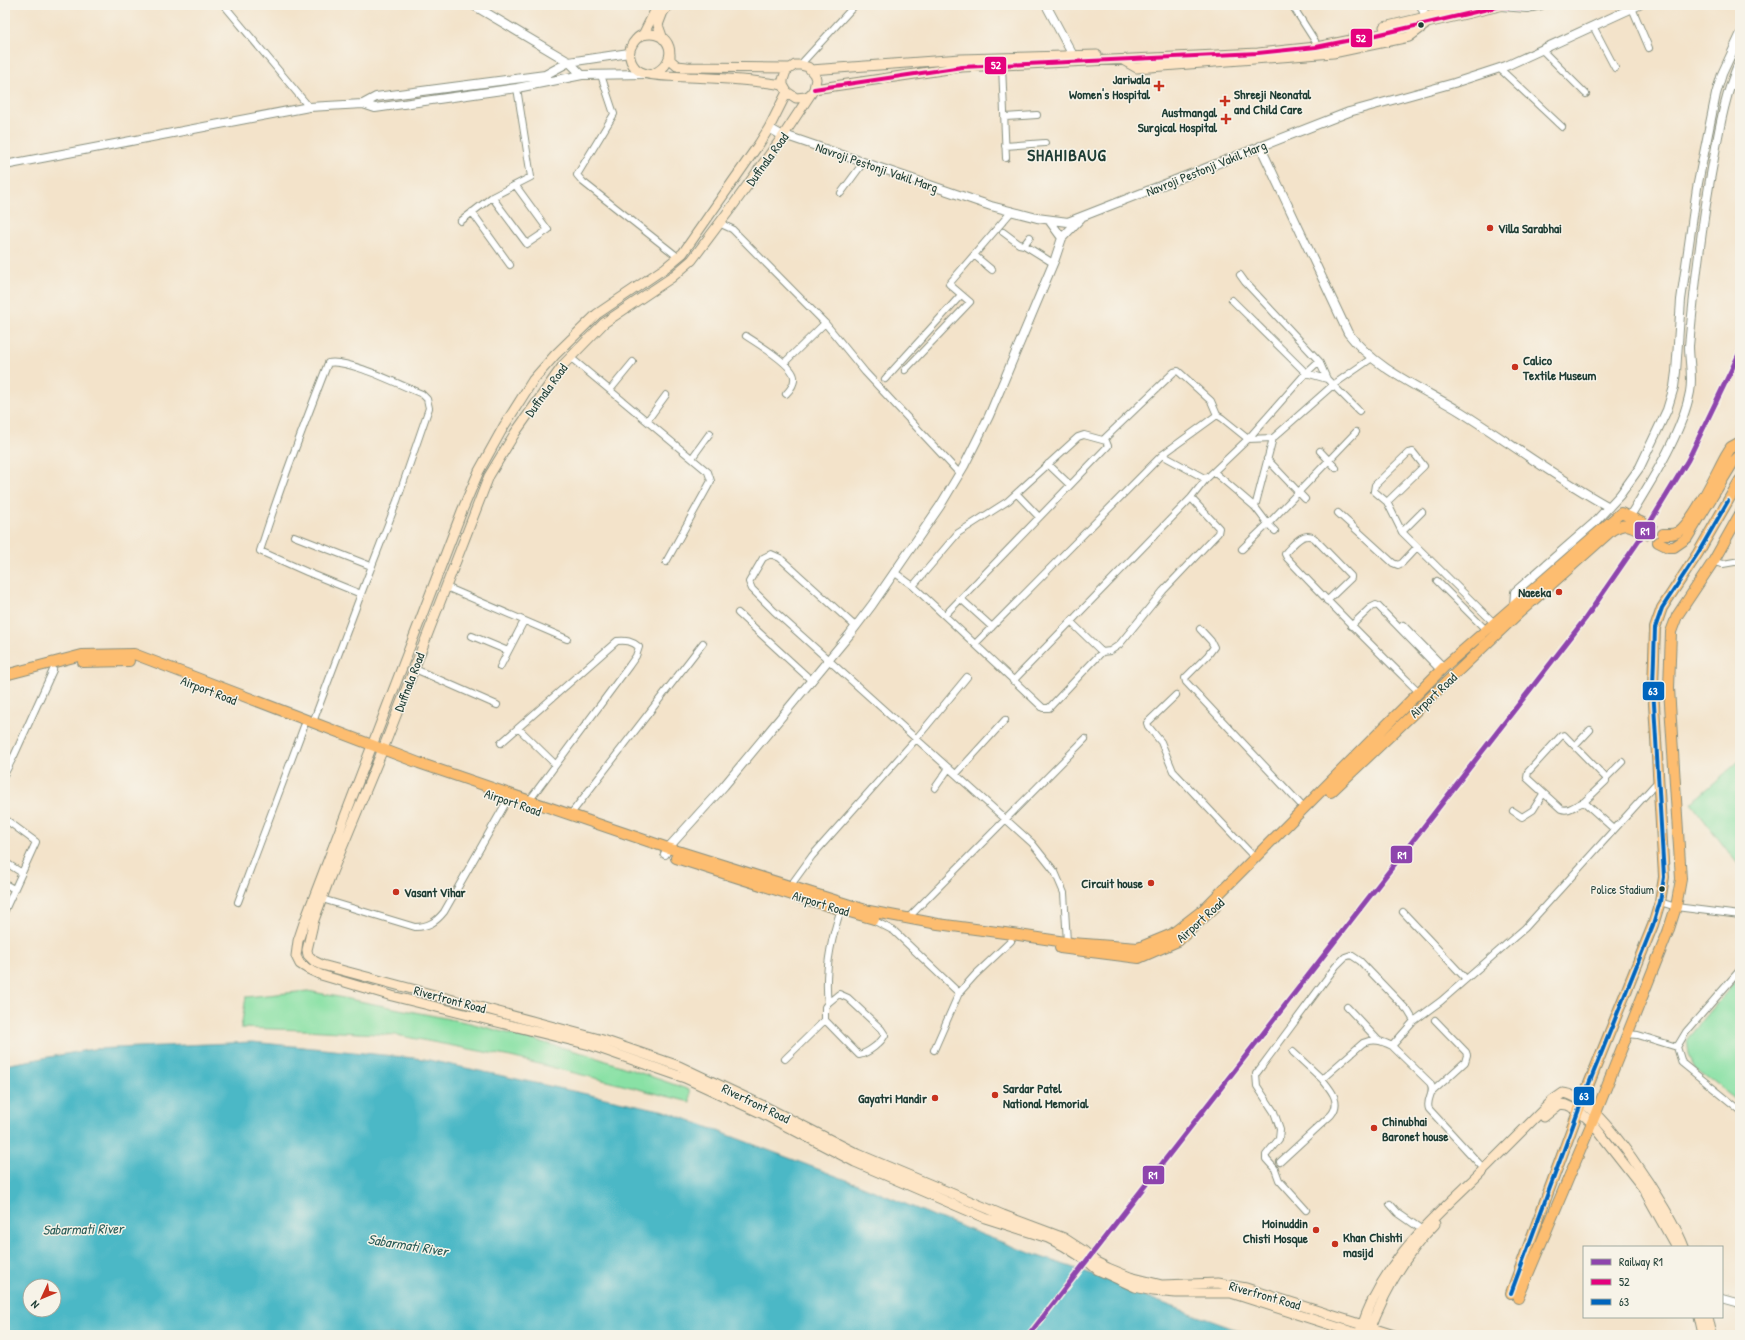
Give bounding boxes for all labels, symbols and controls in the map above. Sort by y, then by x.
unlabelled marker [1416,20,1426,30]
line badge: 52 [1350,28,1373,48]
text: 52 [1356,31,1367,45]
line badge: 52 [984,56,1007,75]
text: 52 [991,58,1002,72]
place label: Jariwala Women's Hospital [1069,70,1151,104]
marker: Jariwala Women's Hospital [1153,80,1165,92]
place label: Shreeji Neonatal and Child Care [1234,85,1312,118]
marker: Shreeji Neonatal and Child Care [1219,95,1231,107]
place label: Austmangal Surgical Hospital [1138,103,1218,137]
marker: Austmangal Surgical Hospital [1220,113,1232,125]
street label: Duffnala Road [741,129,793,189]
street label: Navroji Pestonji Vakil Marg [1143,136,1269,200]
street label: Navroji Pestonji Vakil Marg [813,138,941,196]
district label: SHAHIBAUG [1027,143,1107,166]
place label: Villa Sarabhai [1498,219,1562,237]
marker: Villa Sarabhai [1485,223,1495,233]
place label: Calico Textile Museum [1522,351,1596,384]
street label: Duffnala Road [520,360,572,420]
marker: Calico Textile Museum [1510,362,1520,372]
line badge: R1 [1634,521,1656,540]
text: R1 [1641,524,1650,538]
place label: Naeeka [1518,583,1552,601]
marker: Naeeka [1554,587,1564,597]
street label: Duffnala Road [389,650,429,714]
street label: Airport Road [1405,668,1461,722]
street label: Airport Road [178,671,240,709]
line badge: 63 [1642,681,1665,701]
text: 63 [1648,684,1658,698]
street label: Airport Road [482,784,544,820]
line badge: R1 [1390,845,1413,864]
text: R1 [1398,848,1407,862]
place label: Circuit house [1081,874,1144,892]
marker: Circuit house [1146,878,1156,888]
place label: Police Stadium [1591,881,1654,898]
place label: Vasant Vihar [404,883,467,901]
marker: Police Stadium [1657,884,1667,894]
street label: Airport Road [790,886,852,920]
marker: Vasant Vihar [391,887,401,897]
street label: Airport Road [1172,894,1228,946]
street label: Riverfront Road [412,981,488,1017]
street label: Riverfront Road [719,1079,793,1127]
place label: Sardar Patel National Memorial [1003,1079,1089,1112]
line badge: 63 [1573,1086,1595,1106]
place label: Gayatri Mandir [858,1089,928,1108]
text: 63 [1579,1089,1589,1103]
marker: Sardar Patel National Memorial [990,1090,1000,1100]
marker: Gayatri Mandir [930,1093,940,1103]
place label: Chinubhai Baronet house [1382,1112,1449,1145]
marker: Chinubhai Baronet house [1369,1123,1379,1133]
line badge: R1 [1142,1165,1165,1185]
text: R1 [1149,1168,1158,1182]
place label: Moinuddin Chisti Mosque [1243,1214,1309,1248]
water label: Sabarmati River [42,1218,125,1239]
marker: Moinuddin Chisti Mosque [1311,1225,1321,1235]
place label: Khan Chishti masijd [1343,1228,1403,1261]
water label: Sabarmati River [367,1229,451,1260]
marker: Khan Chishti masijd [1330,1239,1340,1249]
legend [1583,1246,1723,1318]
text: Railway R1 [1619,1253,1663,1270]
text: 52 [1619,1273,1630,1290]
street label: Riverfront Road [1227,1276,1303,1314]
north arrow [22,1278,62,1318]
text: 63 [1619,1293,1629,1310]
text: N [28,1298,42,1312]

